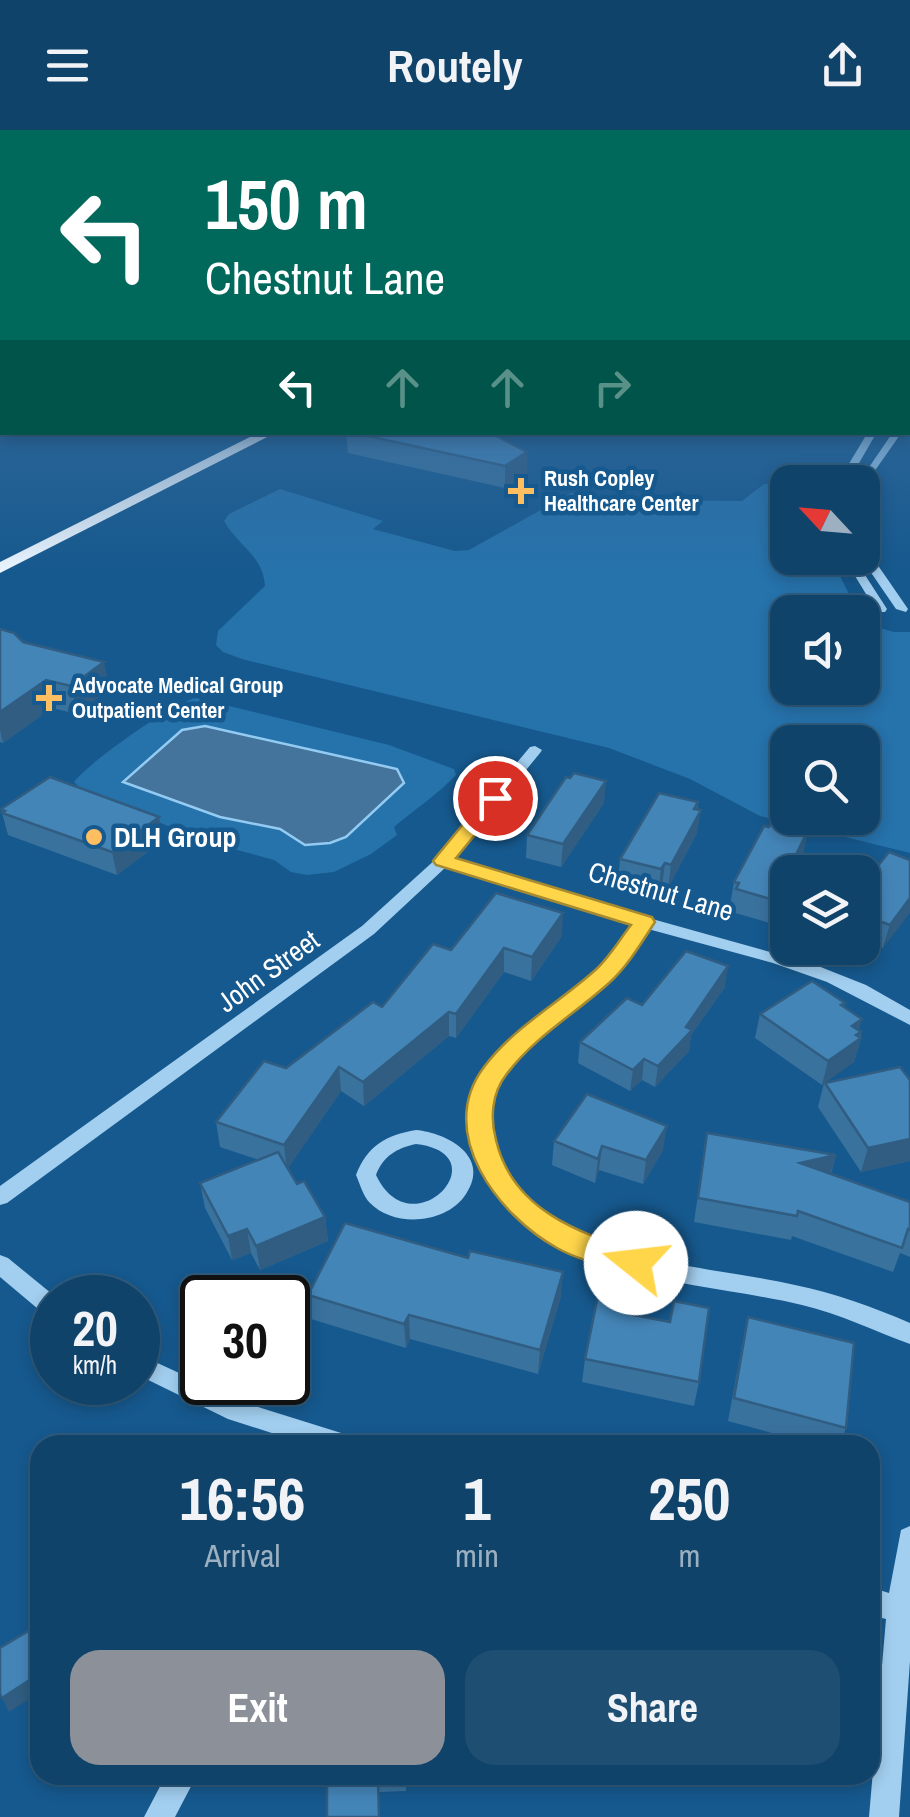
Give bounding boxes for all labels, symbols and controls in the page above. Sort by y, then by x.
text: Routely [387,35,523,96]
icon: menu [40,38,95,93]
icon: share [815,38,870,93]
text: 150 m [205,157,368,251]
icon: left [40,170,170,300]
text: Chestnut Lane [205,247,445,308]
icon: left [270,360,325,415]
icon: ahead [375,360,430,415]
icon: ahead [480,360,535,415]
icon: right [585,360,640,415]
place label: Rush Copley Healthcare Center [544,463,698,518]
north arrow [770,465,880,575]
map controls [770,465,880,965]
marker: Rush Copley Healthcare Center [508,478,534,504]
button: sound [770,595,880,705]
place label: Advocate Medical Group Outpatient Center [72,670,284,725]
marker: Advocate Medical Group Outpatient Center [36,685,62,711]
button: search [770,725,880,835]
pin [453,756,538,841]
icon: arrive [468,771,523,826]
place label: DLH Group [114,818,236,856]
marker: DLH Group [83,826,105,848]
street label: Chestnut Lane [584,852,738,930]
button: layers [770,855,880,965]
street label: John Street [209,921,327,1021]
position arrow [584,1211,688,1315]
speed limit sign: 30 [180,1275,310,1405]
text: 20 [72,1294,118,1362]
text: km/h [73,1348,117,1382]
text: 16:56 [180,1458,305,1539]
text: 1 [463,1458,491,1539]
text: 250 [648,1458,730,1539]
text: Arrival [205,1534,280,1577]
text: min [455,1534,499,1577]
text: m [678,1534,700,1577]
button: Exit [70,1650,445,1765]
button: Share [465,1650,840,1765]

